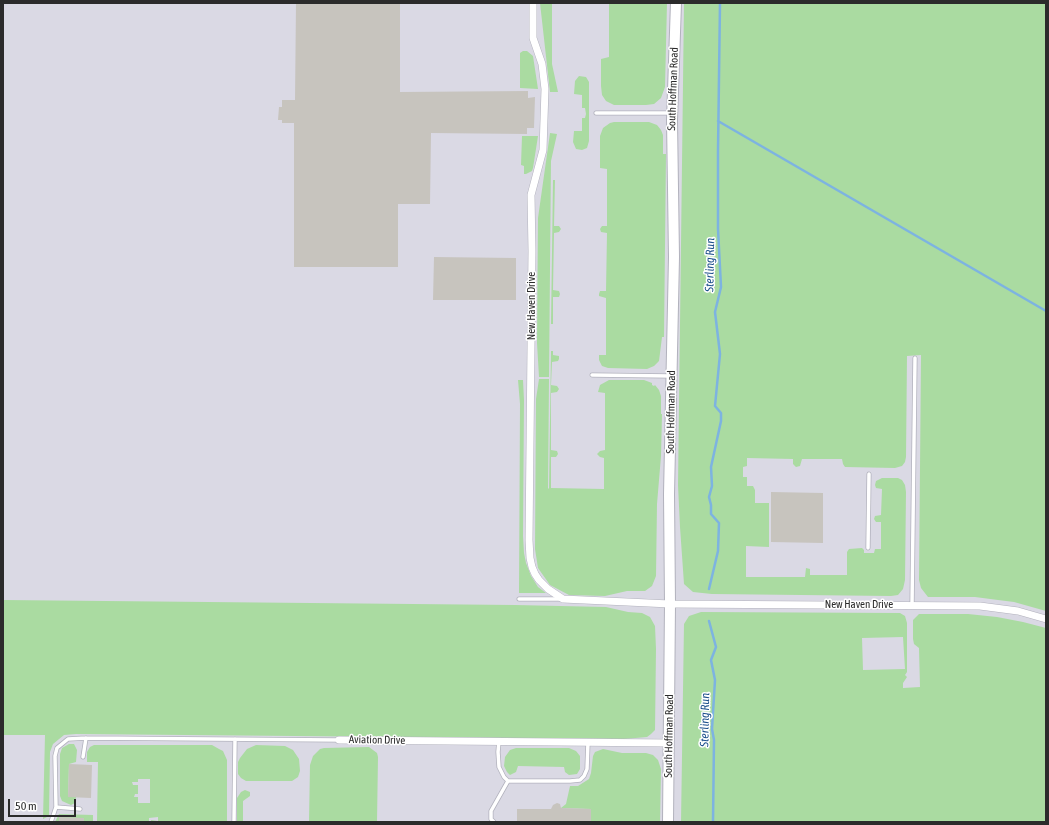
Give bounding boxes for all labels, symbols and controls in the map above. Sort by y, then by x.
street label: South Hoffman Road [665,47,681,131]
water label: Sterling Run [702,238,718,292]
street label: New Haven Drive [525,272,539,340]
street label: South Hoffman Road [664,370,678,454]
street label: New Haven Drive [825,598,893,612]
water label: Sterling Run [697,693,713,747]
street label: South Hoffman Road [662,694,676,778]
street label: Aviation Drive [349,733,405,747]
scale bar [10,791,78,817]
text: 50 m [15,799,37,813]

